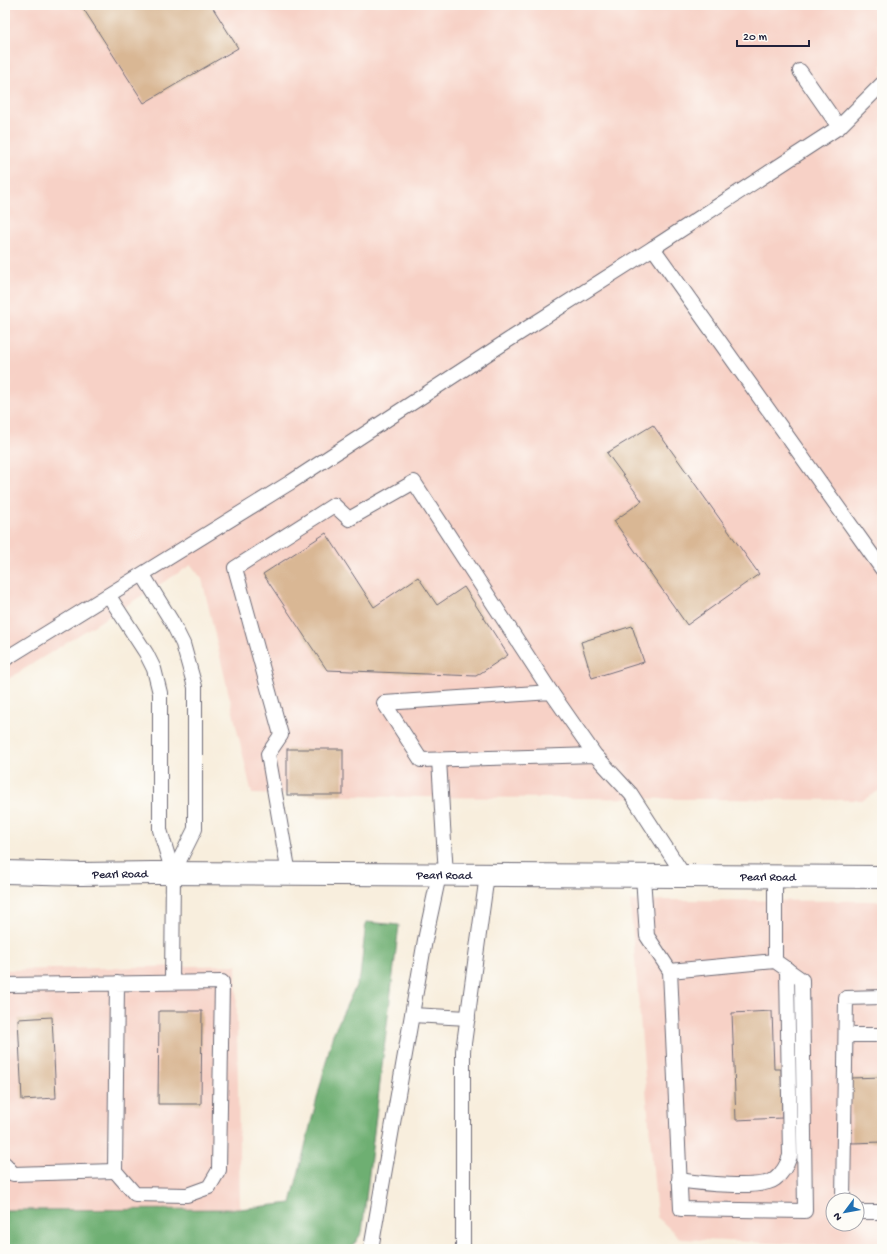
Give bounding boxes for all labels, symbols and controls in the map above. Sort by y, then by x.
scale bar [737,22,809,48]
text: 20 m [743,31,768,45]
street label: Pearl Road [91,868,149,883]
street label: Pearl Road [415,869,473,884]
street label: Pearl Road [739,871,797,886]
north arrow [825,1192,865,1232]
text: N [831,1210,845,1222]

